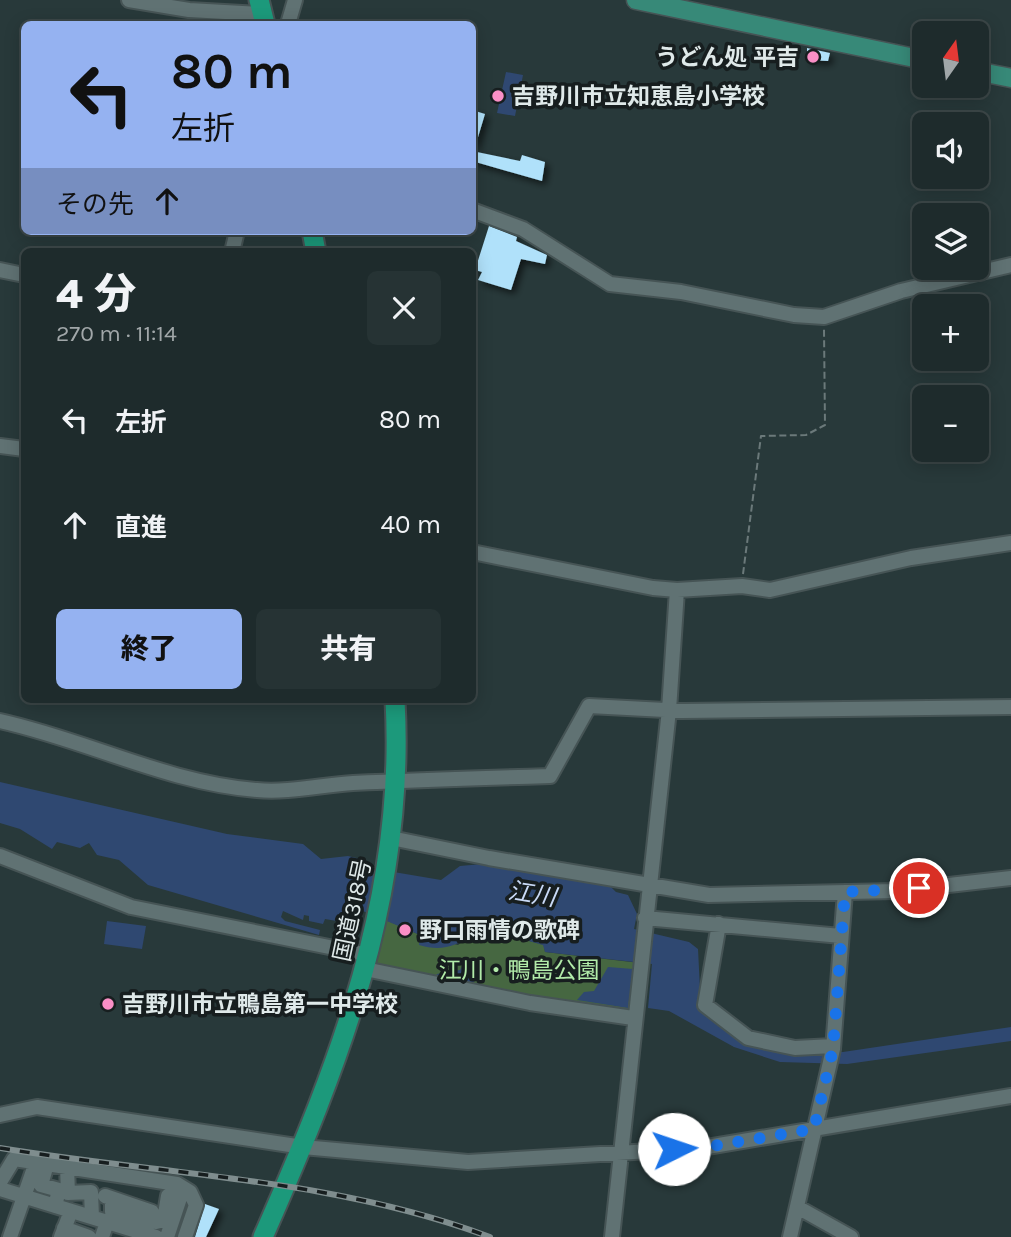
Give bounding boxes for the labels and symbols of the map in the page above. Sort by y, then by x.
north arrow [912,21,989,98]
place label: うどん処 平吉 [655,44,799,71]
marker: うどん処 平吉 [805,49,821,65]
place label: 吉野川市立知恵島小学校 [512,83,765,110]
marker: 吉野川市立知恵島小学校 [490,88,506,104]
street label: 国道318号 [328,856,377,964]
pin [889,858,949,918]
water label: 江川 [506,876,561,912]
place label: 野口雨情の歌碑 [419,917,580,944]
marker: 野口雨情の歌碑 [397,922,413,938]
park label: 江川・鴨島公園 [439,957,600,984]
place label: 吉野川市立鴨島第一中学校 [122,991,398,1018]
marker: 吉野川市立鴨島第一中学校 [100,996,116,1012]
position arrow [637,1112,711,1186]

